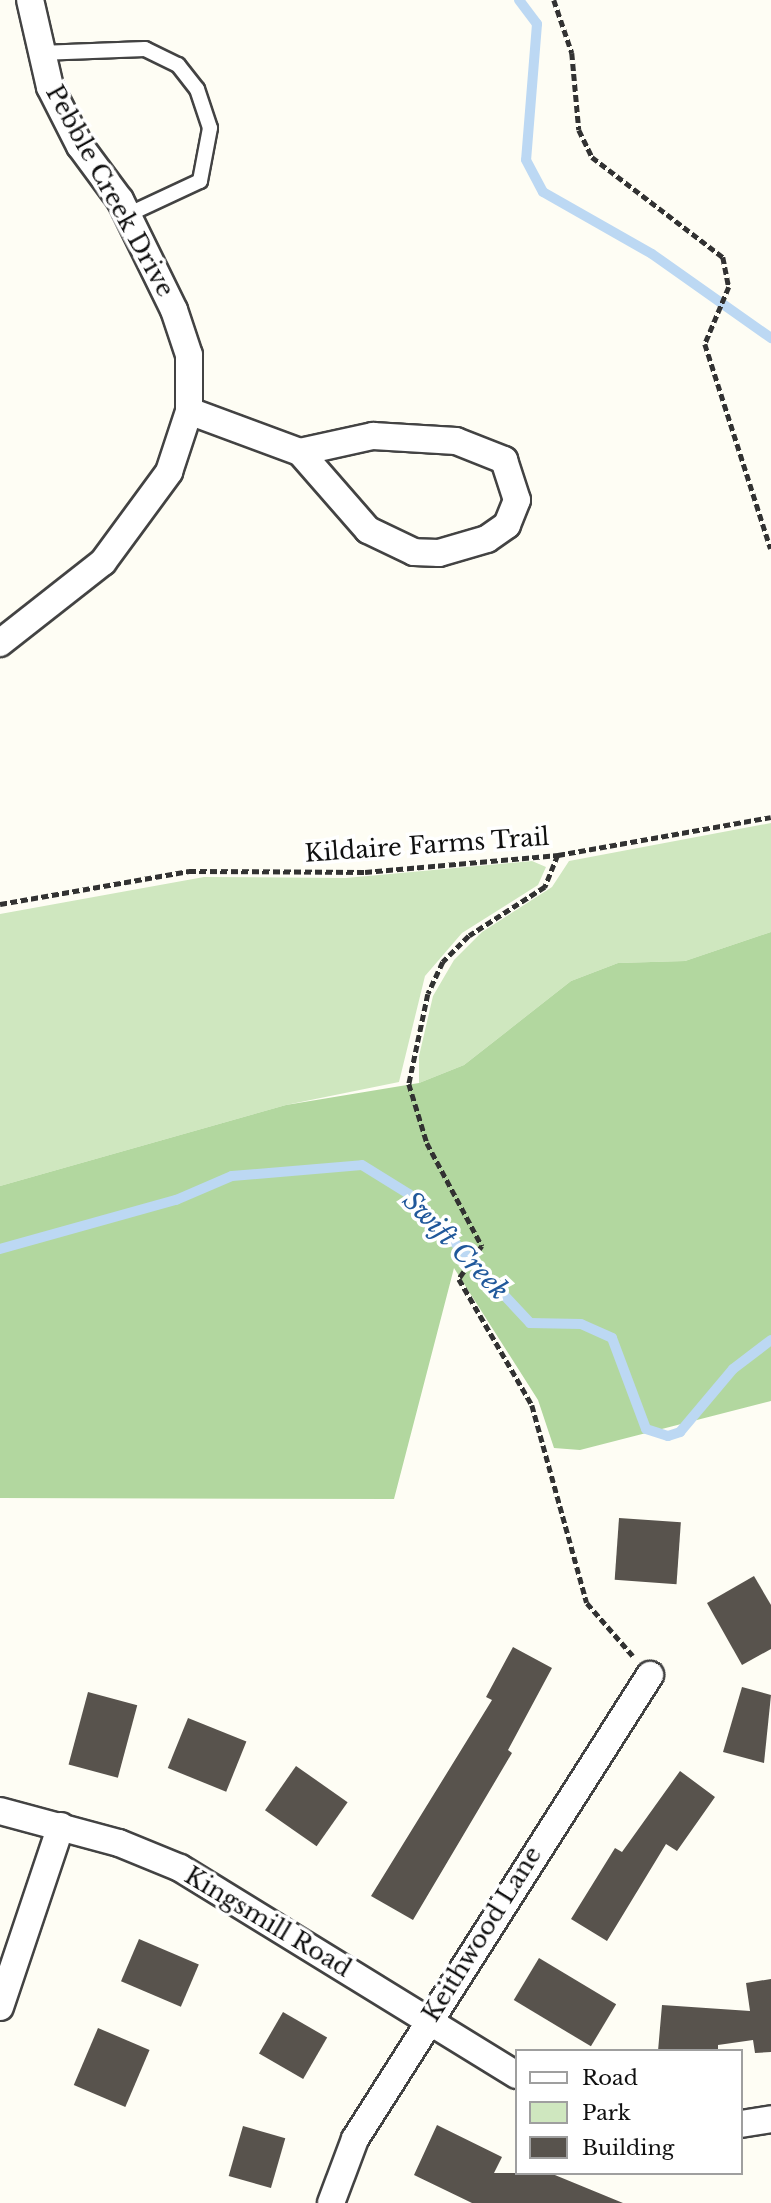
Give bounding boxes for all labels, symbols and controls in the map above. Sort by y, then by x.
street label: Pebble Creek Drive [40,80,180,302]
street label: Kildaire Farms Trail [303,822,551,868]
water label: Swift Creek [396,1185,514,1307]
street label: Keithwood Lane [417,1841,547,2027]
street label: Kingsmill Road [180,1861,356,1983]
legend [516,2049,743,2175]
text: Road [582,2065,638,2091]
text: Park [582,2100,631,2126]
text: Building [582,2135,674,2161]

